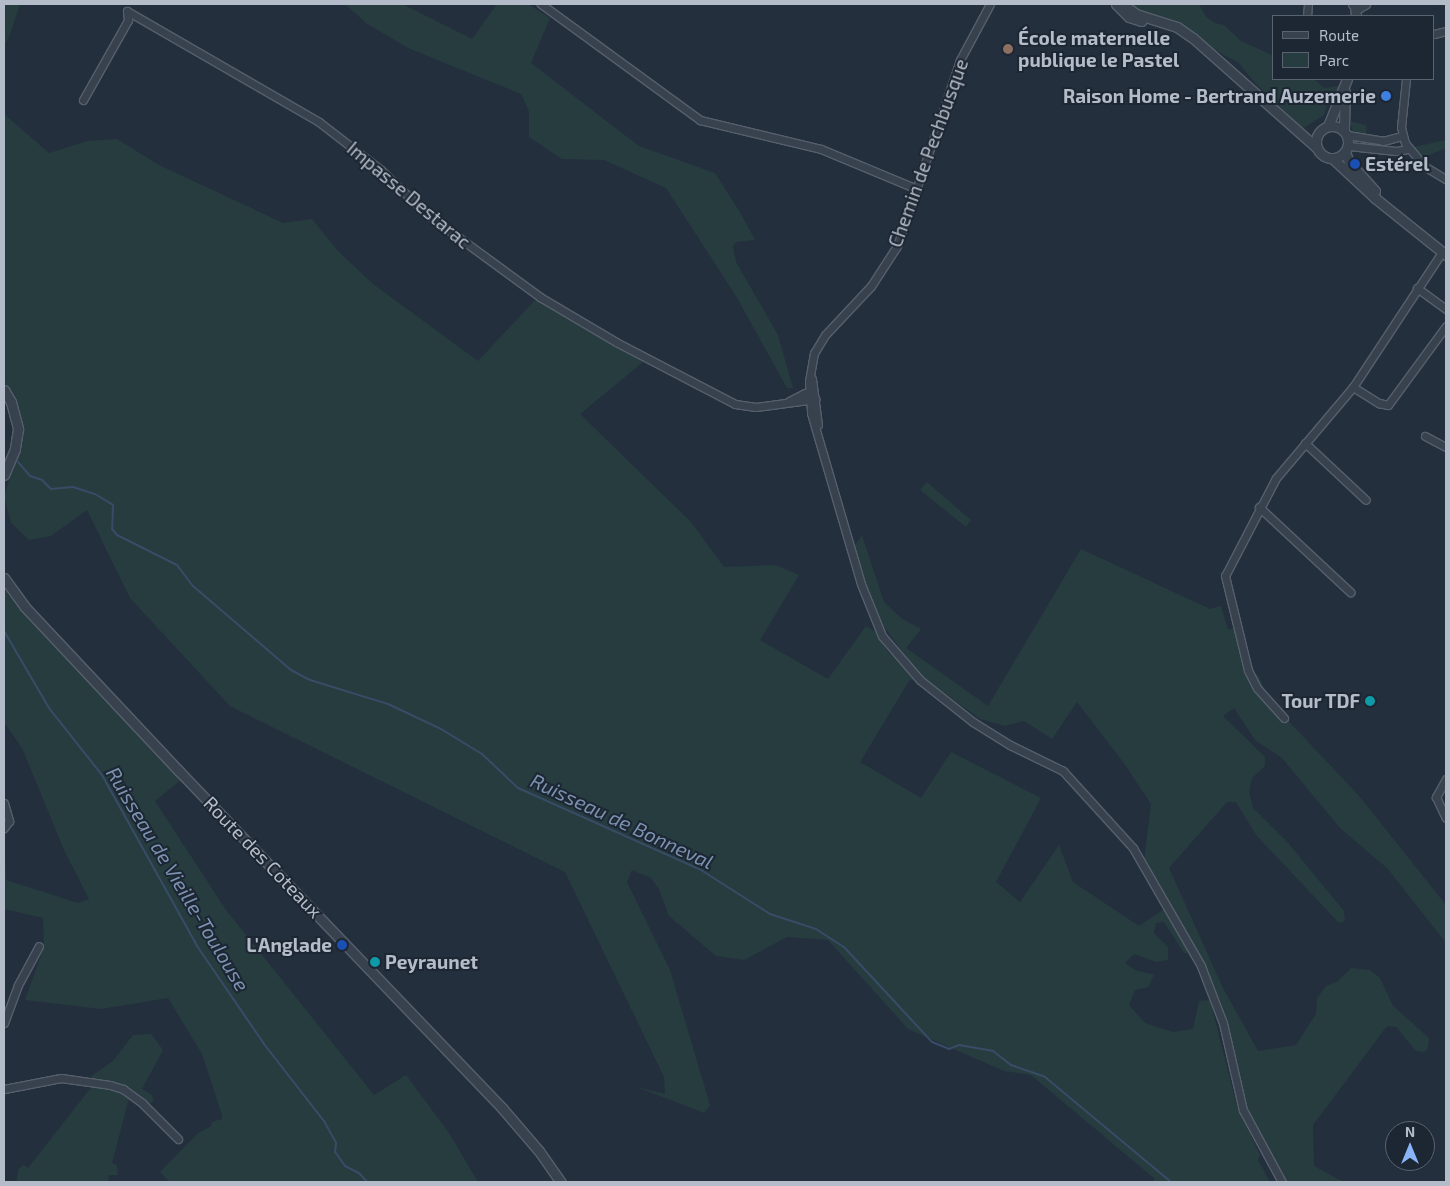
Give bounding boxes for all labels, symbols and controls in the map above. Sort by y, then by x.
legend [1272,15,1435,80]
text: Route [1319,26,1359,44]
place label: École maternelle publique le Pastel [1018,27,1179,71]
marker: École maternelle publique le Pastel [1002,43,1014,55]
text: Parc [1319,51,1349,69]
street label: Chemin de Pechbusque [883,56,973,250]
place label: Raison Home - Bertrand Auzemerie [1063,85,1376,107]
marker: Raison Home - Bertrand Auzemerie [1380,90,1392,102]
street label: Impasse Destarac [343,137,475,253]
place label: Estérel [1365,153,1429,175]
marker: Estérel [1349,158,1361,170]
place label: Tour TDF [1281,690,1360,712]
marker: Tour TDF [1364,695,1376,707]
water label: Ruisseau de Vieille-Toulouse [101,762,255,996]
water label: Ruisseau de Bonneval [527,768,717,874]
street label: Route des Coteaux [199,791,327,923]
place label: L'Anglade [246,934,332,956]
marker: L'Anglade [336,939,348,951]
place label: Peyraunet [385,951,478,973]
marker: Peyraunet [369,956,381,968]
north arrow [1385,1121,1435,1171]
text: N [1405,1123,1415,1140]

